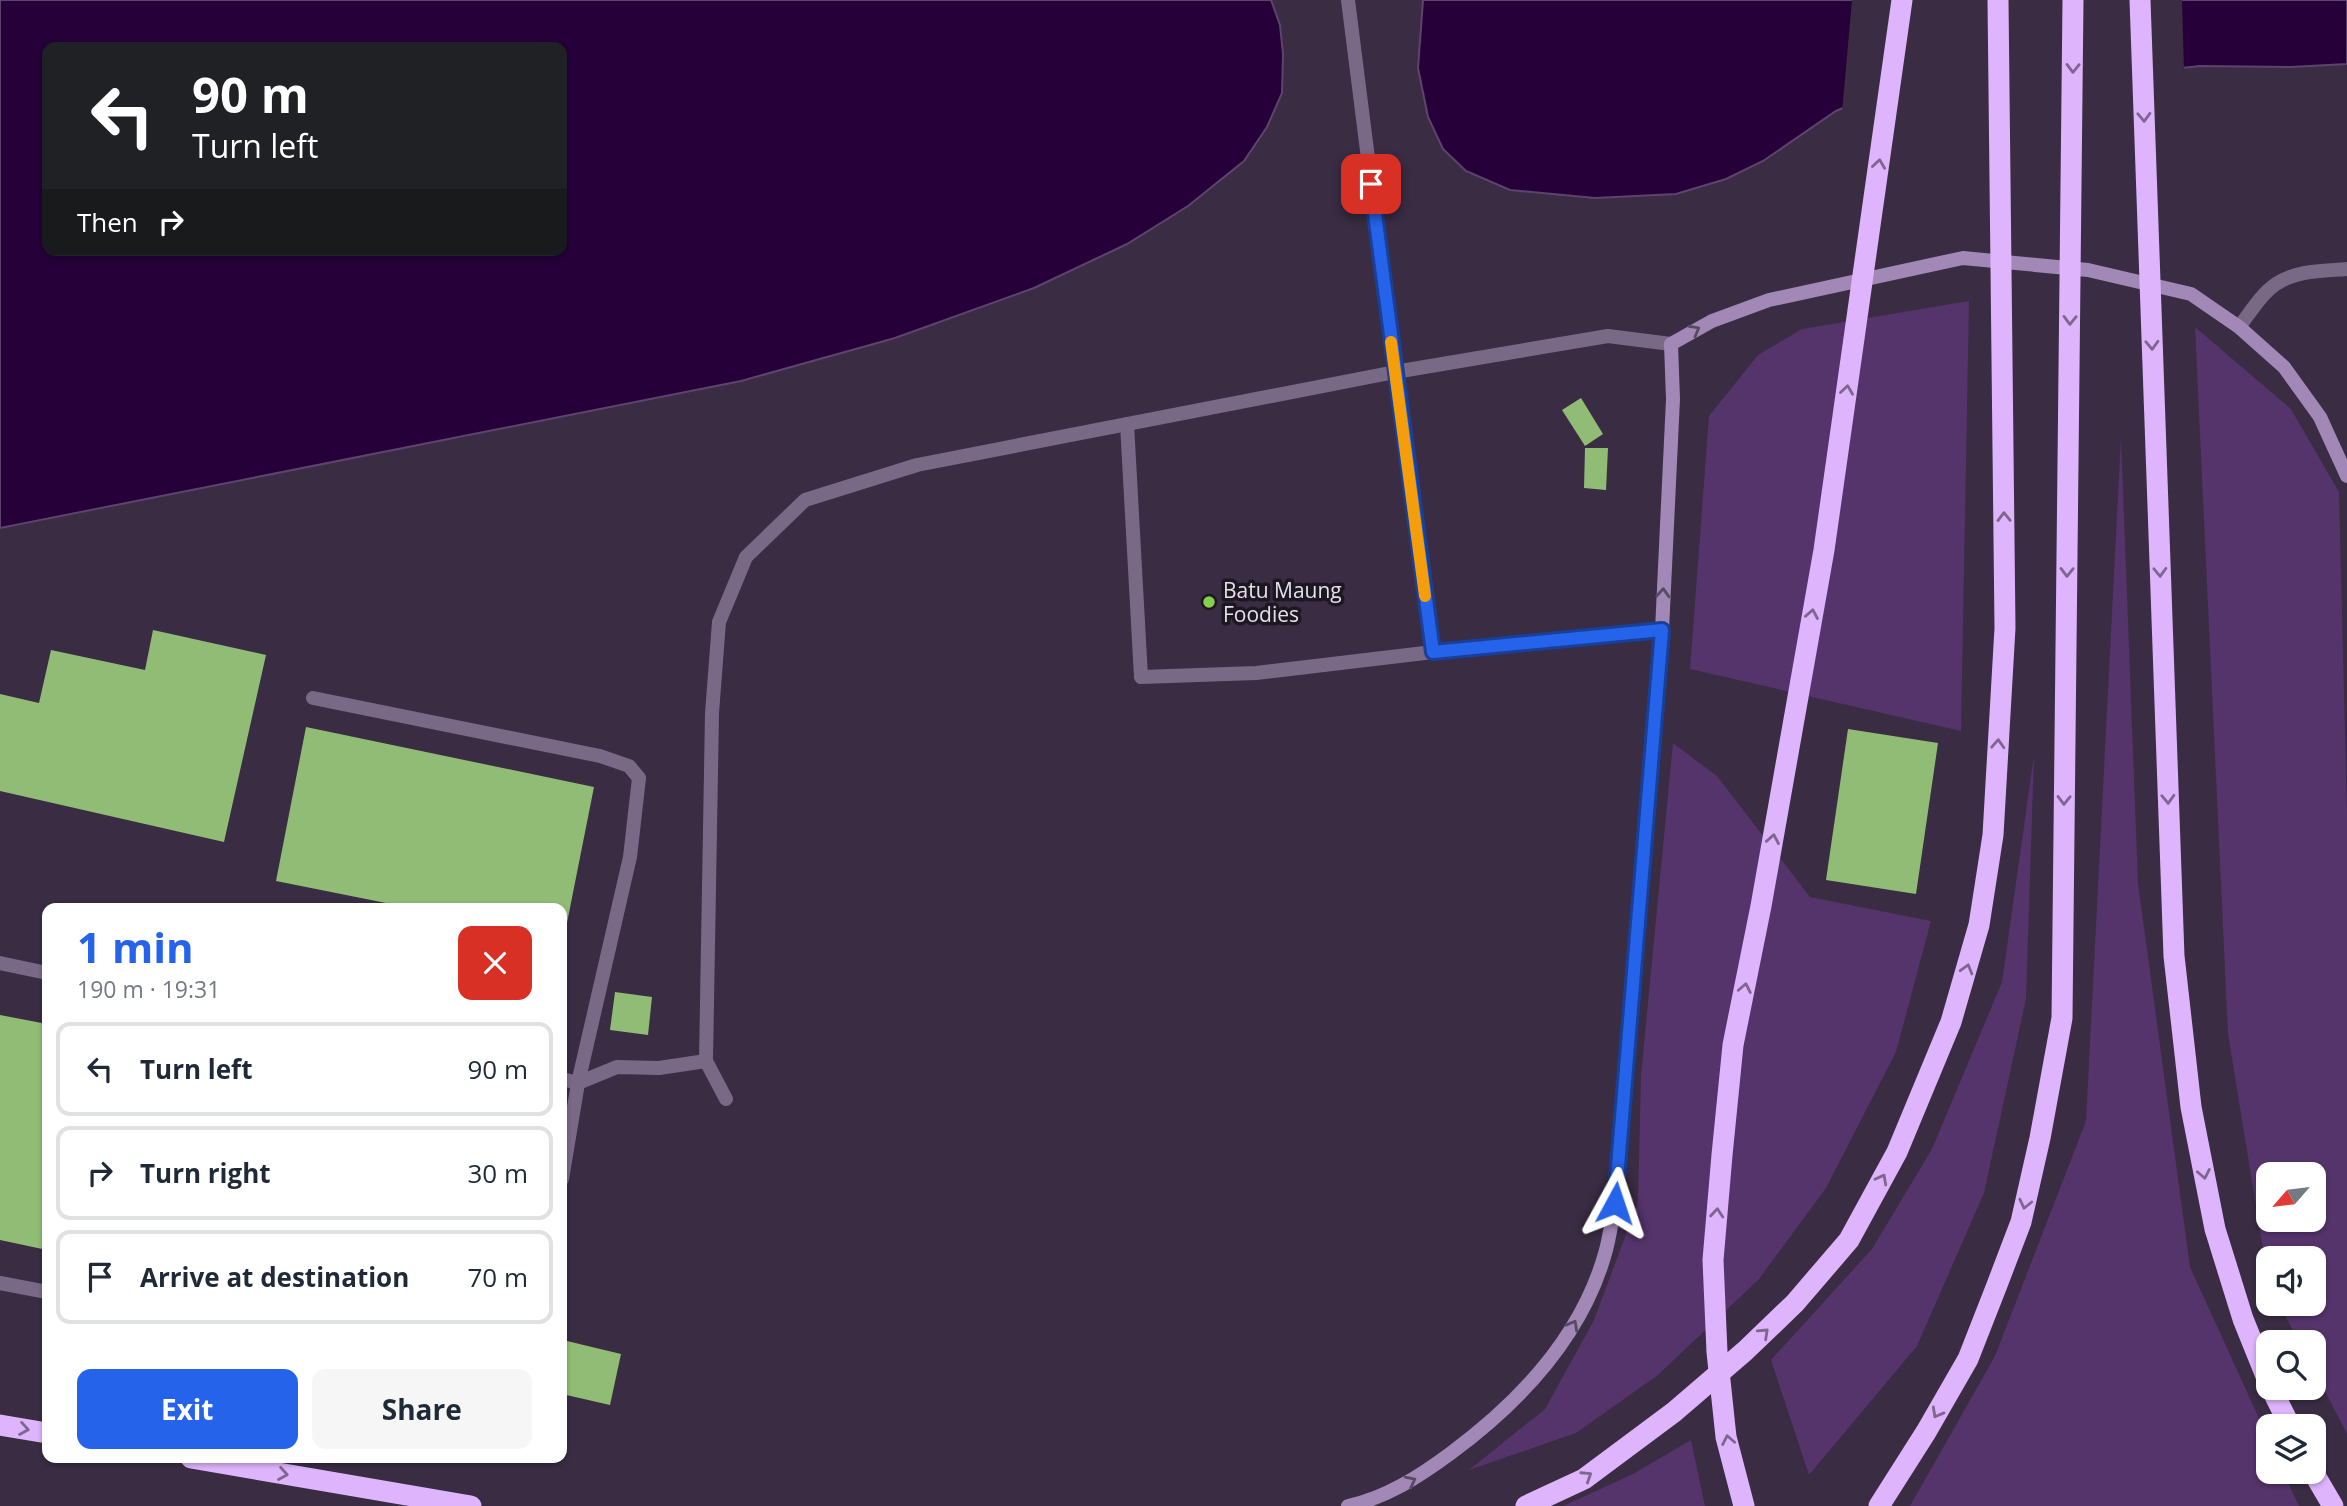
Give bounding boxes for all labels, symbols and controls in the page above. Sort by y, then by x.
text: 90 m [192,61,309,127]
one-way arrow [2065,63,2080,74]
icon: left [77,70,168,161]
one-way arrow [2136,112,2151,123]
text: Turn left [192,124,318,167]
pin [1341,154,1401,214]
one-way arrow [1871,159,1886,170]
icon: arrive [1352,165,1390,203]
icon: right [152,203,190,241]
text: Then [77,204,138,240]
one-way arrow [2062,315,2078,326]
one-way arrow [1687,326,1700,339]
one-way arrow [2144,339,2159,350]
one-way arrow [1839,384,1854,395]
one-way arrow [1996,511,2011,522]
one-way arrow [2059,567,2075,578]
one-way arrow [2152,567,2167,578]
place label: Batu Maung Foodies [1223,576,1342,628]
one-way arrow [1656,587,1671,598]
marker: Batu Maung Foodies [1201,594,1217,610]
one-way arrow [1804,609,1819,620]
one-way arrow [1991,739,2006,750]
one-way arrow [2160,794,2176,805]
one-way arrow [2056,795,2072,805]
one-way arrow [1765,833,1780,844]
text: 1 min [77,918,194,975]
button: close [458,926,532,1000]
one-way arrow [1958,963,1973,975]
text: 190 m · 19:31 [77,973,220,1005]
one-way arrow [1736,982,1751,994]
icon: left [81,1050,119,1088]
text: Turn left [140,1051,252,1087]
text: 90 m [467,1051,528,1087]
icon: right [81,1154,119,1192]
text: Turn right [140,1155,271,1191]
text: 30 m [467,1155,528,1191]
north arrow [2256,1162,2326,1232]
map controls [2256,1162,2326,1484]
position arrow [1578,1166,1652,1240]
one-way arrow [2195,1168,2210,1180]
one-way arrow [1874,1174,1887,1187]
one-way arrow [2019,1198,2033,1210]
one-way arrow [1709,1207,1724,1218]
button: sound [2256,1246,2326,1316]
icon: arrive [81,1258,119,1296]
text: Arrive at destination [140,1259,409,1295]
text: 70 m [467,1259,528,1295]
one-way arrow [1565,1320,1578,1332]
one-way arrow [1756,1329,1769,1341]
button: search [2256,1330,2326,1400]
button: Exit [77,1369,298,1449]
button: Share [312,1369,532,1449]
one-way arrow [1932,1406,1945,1419]
button: layers [2256,1414,2326,1484]
one-way arrow [18,1421,30,1436]
one-way arrow [1721,1434,1736,1446]
one-way arrow [277,1465,289,1480]
one-way arrow [1579,1471,1592,1484]
one-way arrow [1404,1475,1416,1489]

